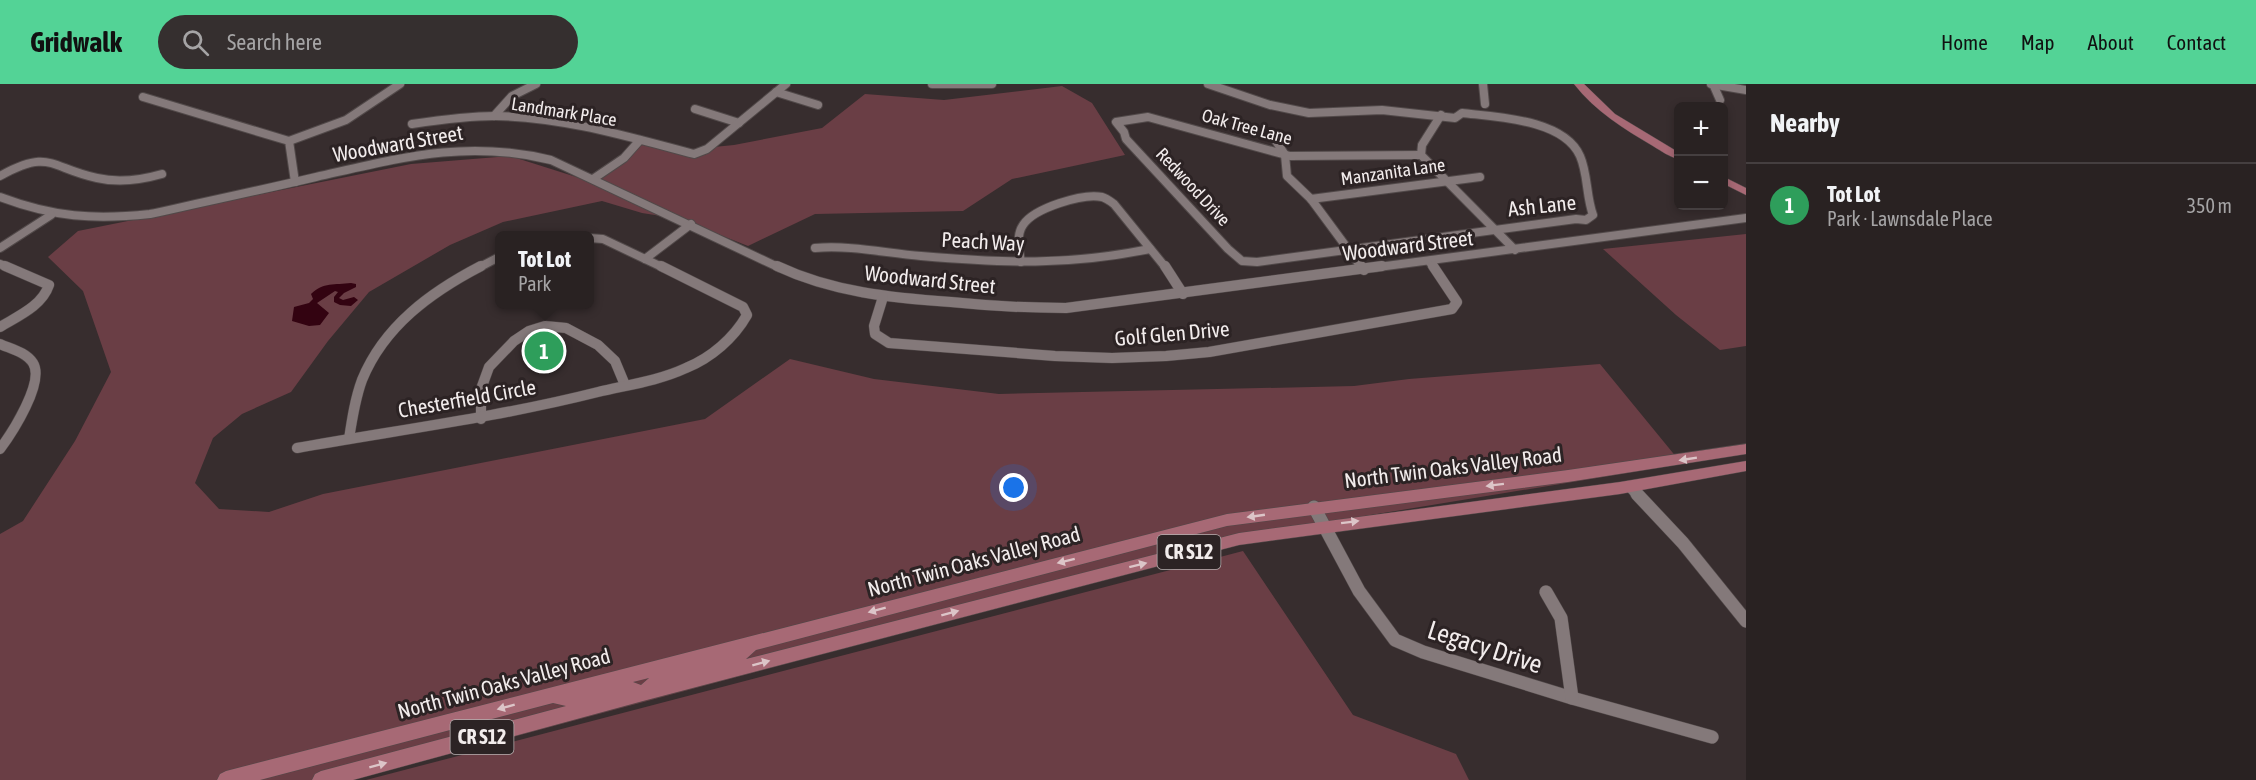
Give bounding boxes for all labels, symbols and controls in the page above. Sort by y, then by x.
search box [158,15,578,69]
text: Gridwalk [30,26,122,58]
icon: search [179,26,212,59]
text: Search here [227,29,322,55]
text: Home [1941,30,1988,54]
text: Map [2021,30,2055,54]
text: About [2088,30,2134,54]
text: Contact [2167,30,2226,54]
street label: Landmark Place [510,93,618,130]
map controls [1674,102,1728,210]
button: + [1674,102,1728,156]
street label: Oak Tree Lane [1200,104,1294,149]
text: Nearby [1770,108,1840,138]
street label: Woodward Street [331,120,465,166]
street label: Redwood Drive [1152,143,1235,230]
street label: Manzanita Lane [1339,154,1446,189]
button: − [1674,156,1728,210]
text: Tot Lot [1827,181,1880,207]
street label: Ash Lane [1507,189,1577,221]
text: 1 [1785,194,1794,217]
text: 350 m [2187,194,2232,217]
text: Park · Lawnsdale Place [1827,207,1992,230]
street label: Woodward Street [1341,225,1475,265]
street label: Peach Way [941,227,1026,255]
popup [495,231,594,309]
text: Tot Lot [518,246,571,272]
street label: Woodward Street [863,260,997,298]
text: Park [518,272,551,295]
street label: Golf Glen Drive [1114,316,1230,350]
pin: 1 [524,328,564,374]
street label: Chesterfield Circle [396,374,538,422]
street label: North Twin Oaks Valley Road [1343,442,1563,492]
one-way arrow [1679,454,1698,463]
your location [999,473,1028,502]
one-way arrow [1485,480,1504,490]
one-way arrow [1246,511,1265,520]
one-way arrow [1340,518,1359,527]
street label: North Twin Oaks Valley Road [865,521,1083,601]
road number: CR S12 [1158,535,1220,569]
one-way arrow [1057,556,1075,566]
one-way arrow [1129,559,1147,569]
one-way arrow [868,606,886,615]
one-way arrow [940,608,959,618]
street label: Legacy Drive [1424,614,1546,680]
street label: North Twin Oaks Valley Road [395,643,613,723]
one-way arrow [752,657,770,667]
one-way arrow [497,703,515,712]
road number: CR S12 [450,720,514,754]
one-way arrow [369,760,387,769]

